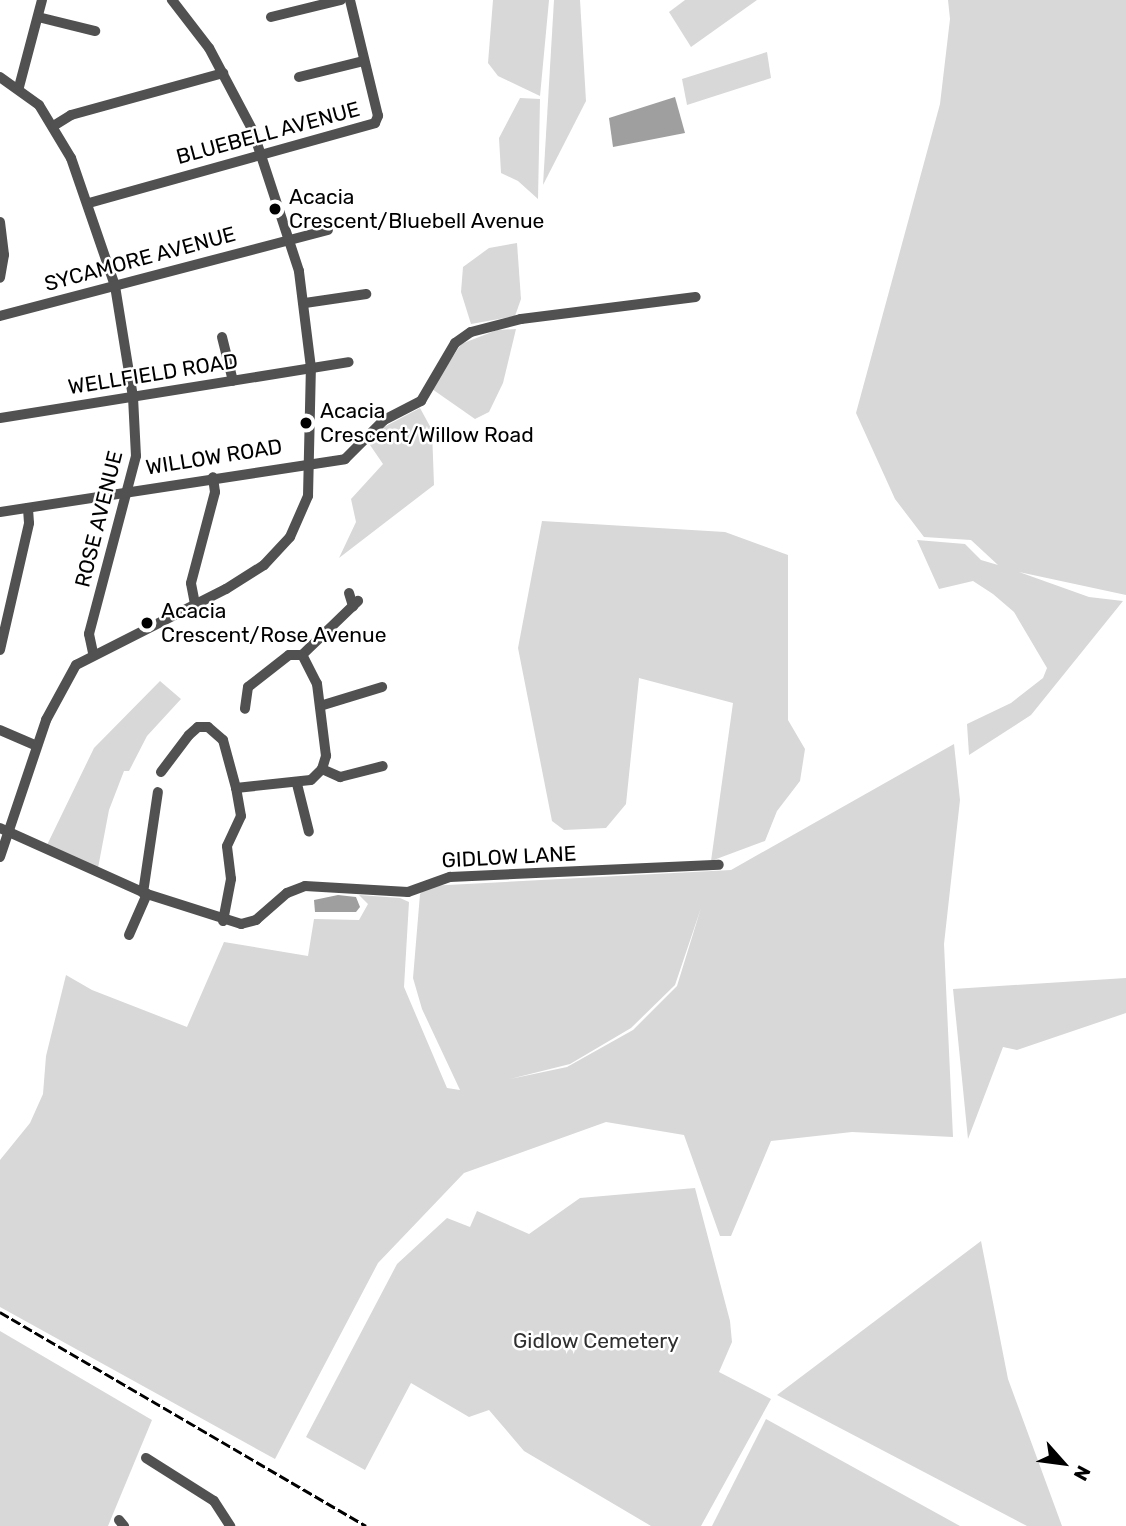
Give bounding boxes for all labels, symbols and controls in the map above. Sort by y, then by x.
street label: BLUEBELL AVENUE [173,96,363,170]
place label: Acacia Crescent/Bluebell Avenue [289,184,545,234]
marker: Acacia Crescent/Bluebell Avenue [267,201,283,217]
street label: SYCAMORE AVENUE [41,221,239,297]
street label: WELLFIELD ROAD [66,348,240,400]
place label: Acacia Crescent/Willow Road [320,398,534,448]
marker: Acacia Crescent/Willow Road [298,415,314,431]
street label: WILLOW ROAD [144,434,284,480]
street label: ROSE AVENUE [70,448,128,590]
place label: Acacia Crescent/Rose Avenue [161,598,387,648]
marker: Acacia Crescent/Rose Avenue [139,615,155,631]
street label: GIDLOW LANE [441,841,577,873]
park label: Gidlow Cemetery [513,1328,679,1354]
north arrow [1028,1428,1098,1498]
text: N [1069,1462,1095,1485]

